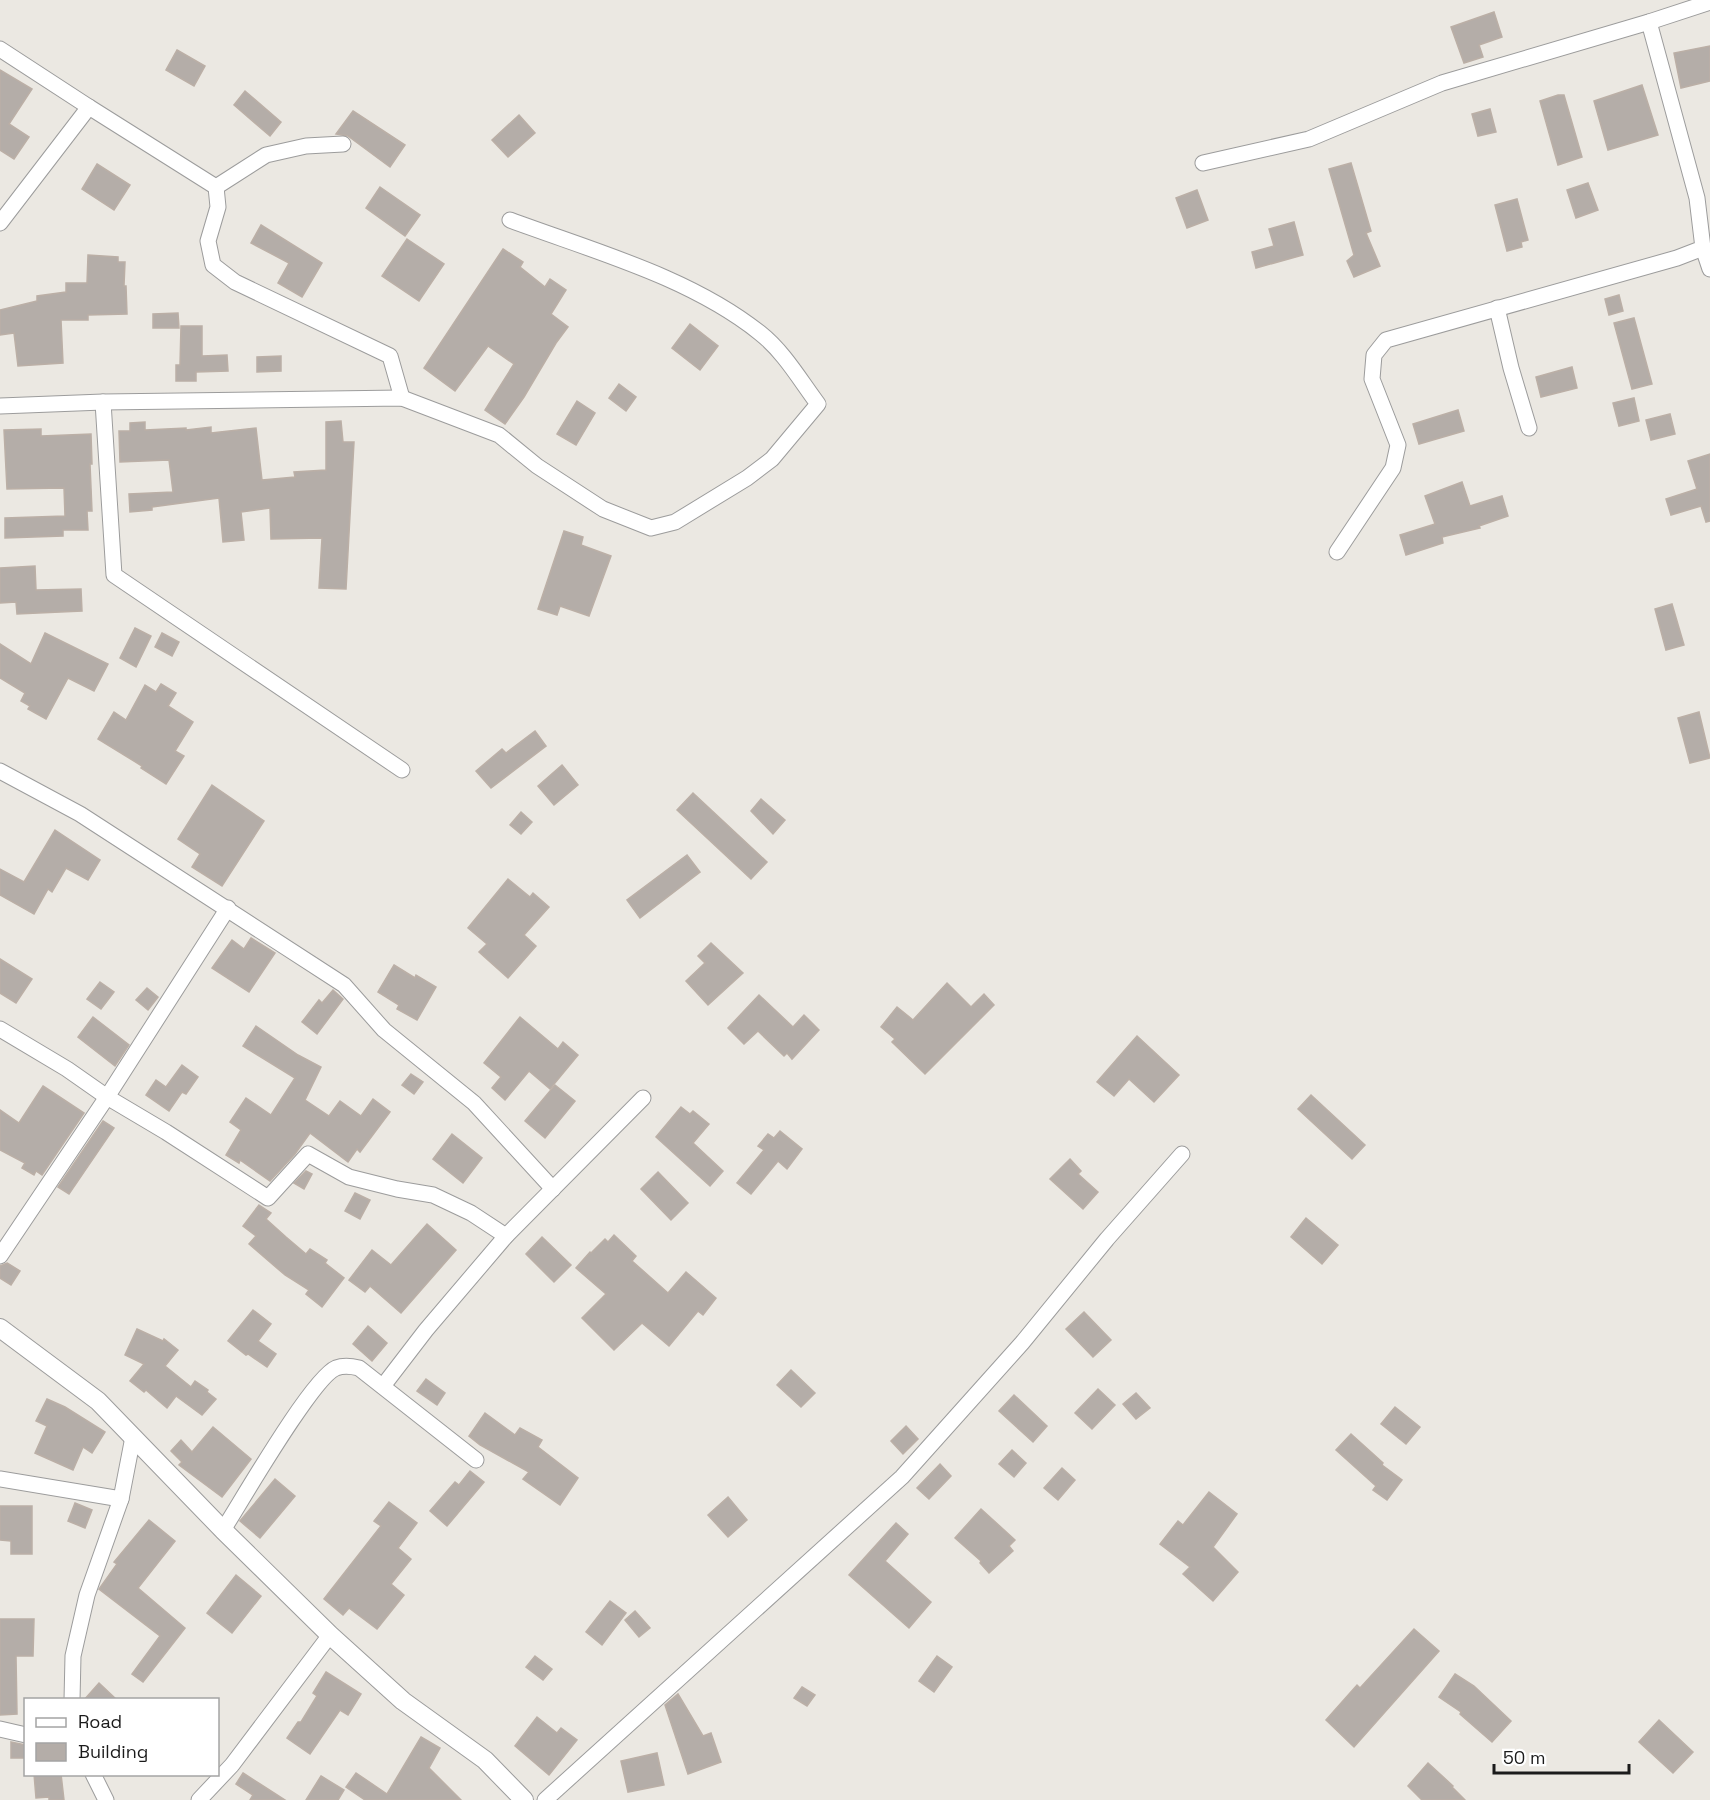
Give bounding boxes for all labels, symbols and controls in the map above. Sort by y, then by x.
legend [24,1698,219,1776]
text: Road [78,1710,122,1733]
scale bar [1494,1737,1629,1775]
text: Building [78,1740,148,1763]
text: 50 m [1503,1746,1545,1769]

